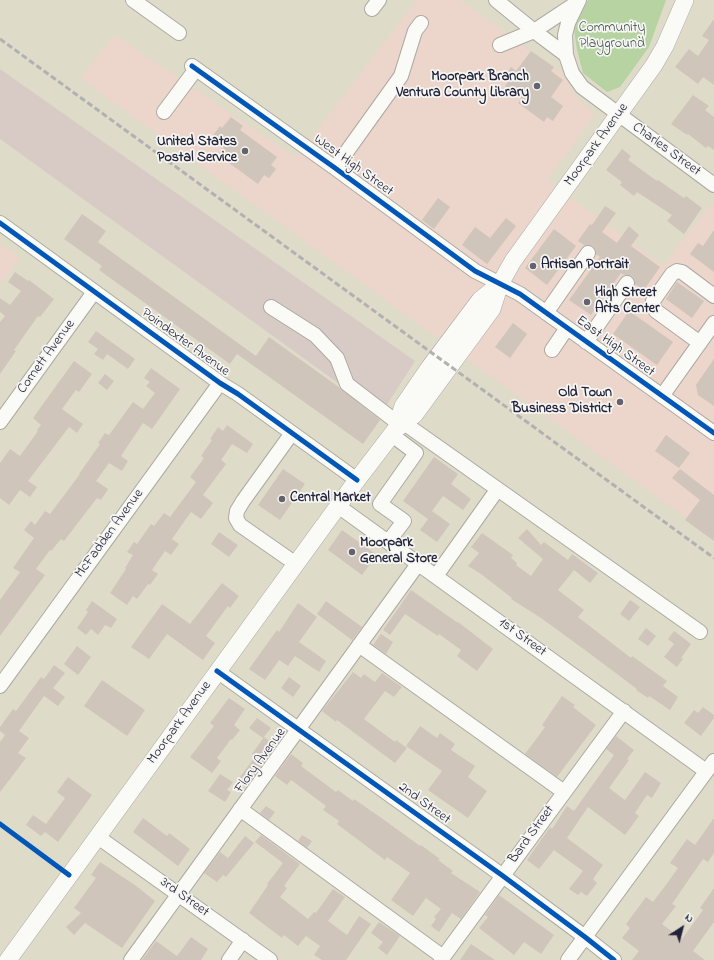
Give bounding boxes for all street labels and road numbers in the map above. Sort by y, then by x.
street label: Moorpark Avenue [561,100,633,190]
street label: Charles Street [628,119,704,181]
street label: West High Street [310,131,396,201]
street label: Poindexter Avenue [138,305,232,381]
street label: East High Street [572,313,658,381]
street label: Cornett Avenue [15,317,79,397]
street label: McFadden Avenue [72,486,148,582]
street label: 1st Street [495,615,549,661]
street label: Moorpark Avenue [144,678,216,768]
street label: Flory Avenue [232,725,290,797]
street label: 2nd Street [395,779,453,829]
street label: Bard Street [505,803,559,867]
street label: 3rd Street [156,875,212,921]

